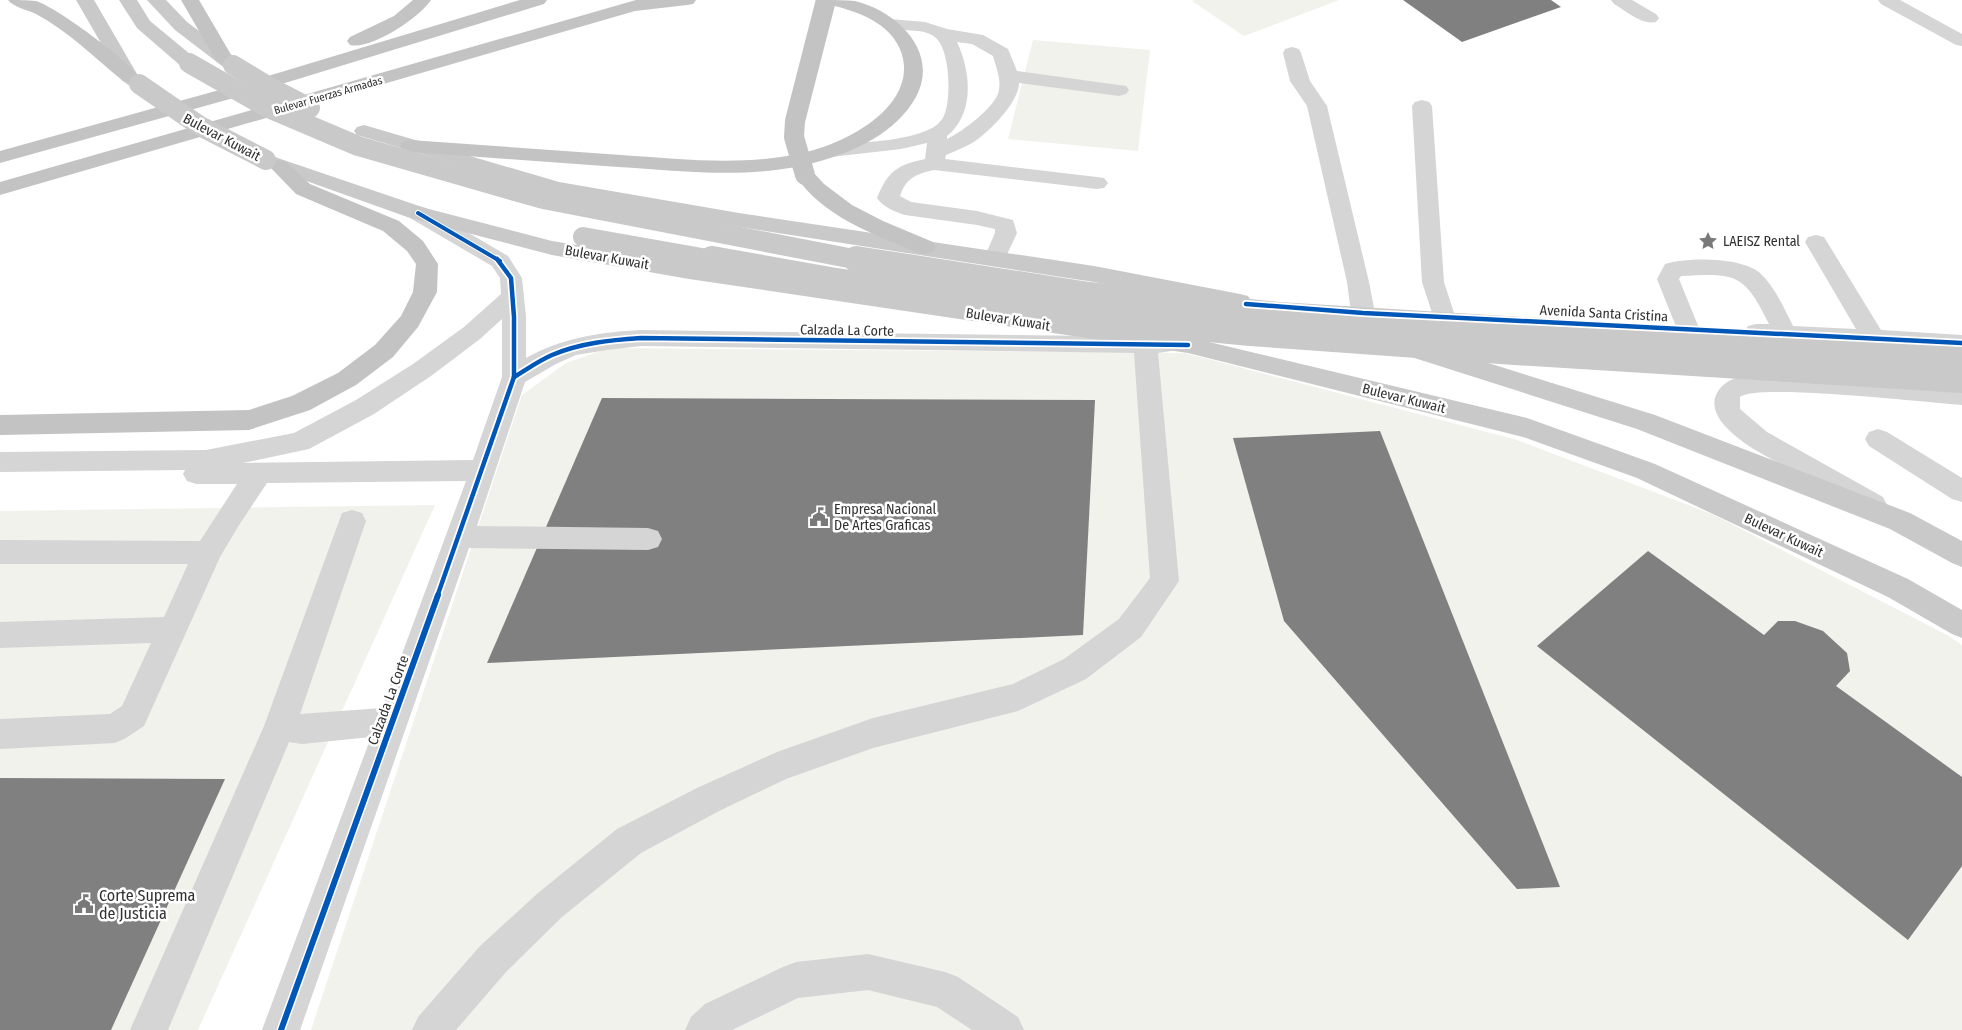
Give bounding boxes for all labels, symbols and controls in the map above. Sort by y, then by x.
street label: Bulevar Fuerzas Armadas [272,74,384,117]
street label: Bulevar Kuwait [180,110,264,165]
place icon: LAEISZ Rental [1697,230,1719,252]
place label: LAEISZ Rental [1723,233,1800,250]
street label: Bulevar Kuwait [564,242,651,273]
street label: Avenida Santa Cristina [1539,302,1669,325]
street label: Bulevar Kuwait [965,304,1052,335]
street label: Calzada La Corte [800,321,894,340]
street label: Bulevar Kuwait [1361,380,1448,417]
place label: Empresa Nacional De Artes Graficas [834,501,936,534]
public building icon: Empresa Nacional De Artes Graficas [808,506,830,528]
street label: Bulevar Kuwait [1742,510,1826,561]
street label: Calzada La Corte [364,653,413,747]
place label: Corte Suprema de Justicia [99,886,196,923]
public building icon: Corte Suprema de Justicia [73,893,95,915]

